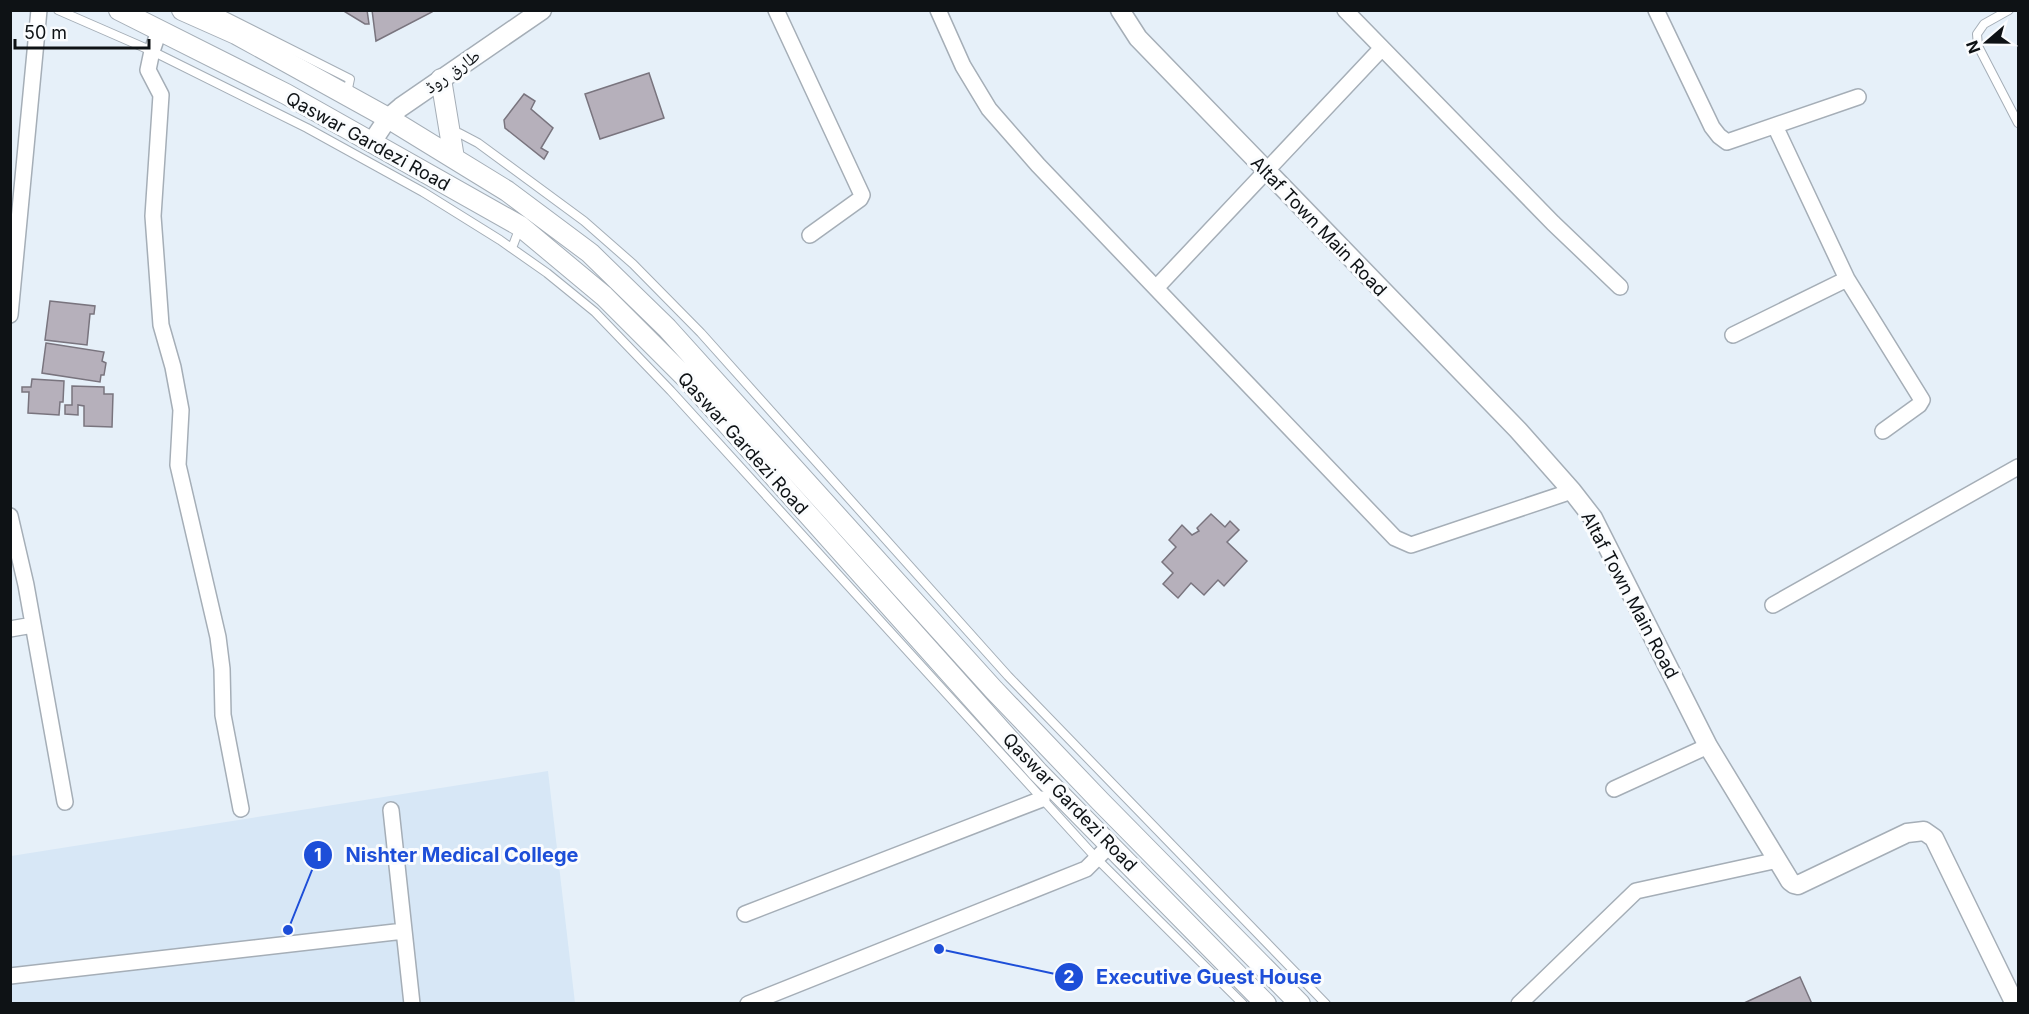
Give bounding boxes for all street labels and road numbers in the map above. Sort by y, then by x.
street label: طارق روڈ [420,44,484,98]
street label: Qaswar Gardezi Road [282,87,454,195]
street label: Altaf Town Main Road [1247,152,1391,300]
street label: Qaswar Gardezi Road [674,368,812,518]
street label: Altaf Town Main Road [1577,508,1683,682]
street label: Qaswar Gardezi Road [999,728,1141,876]

